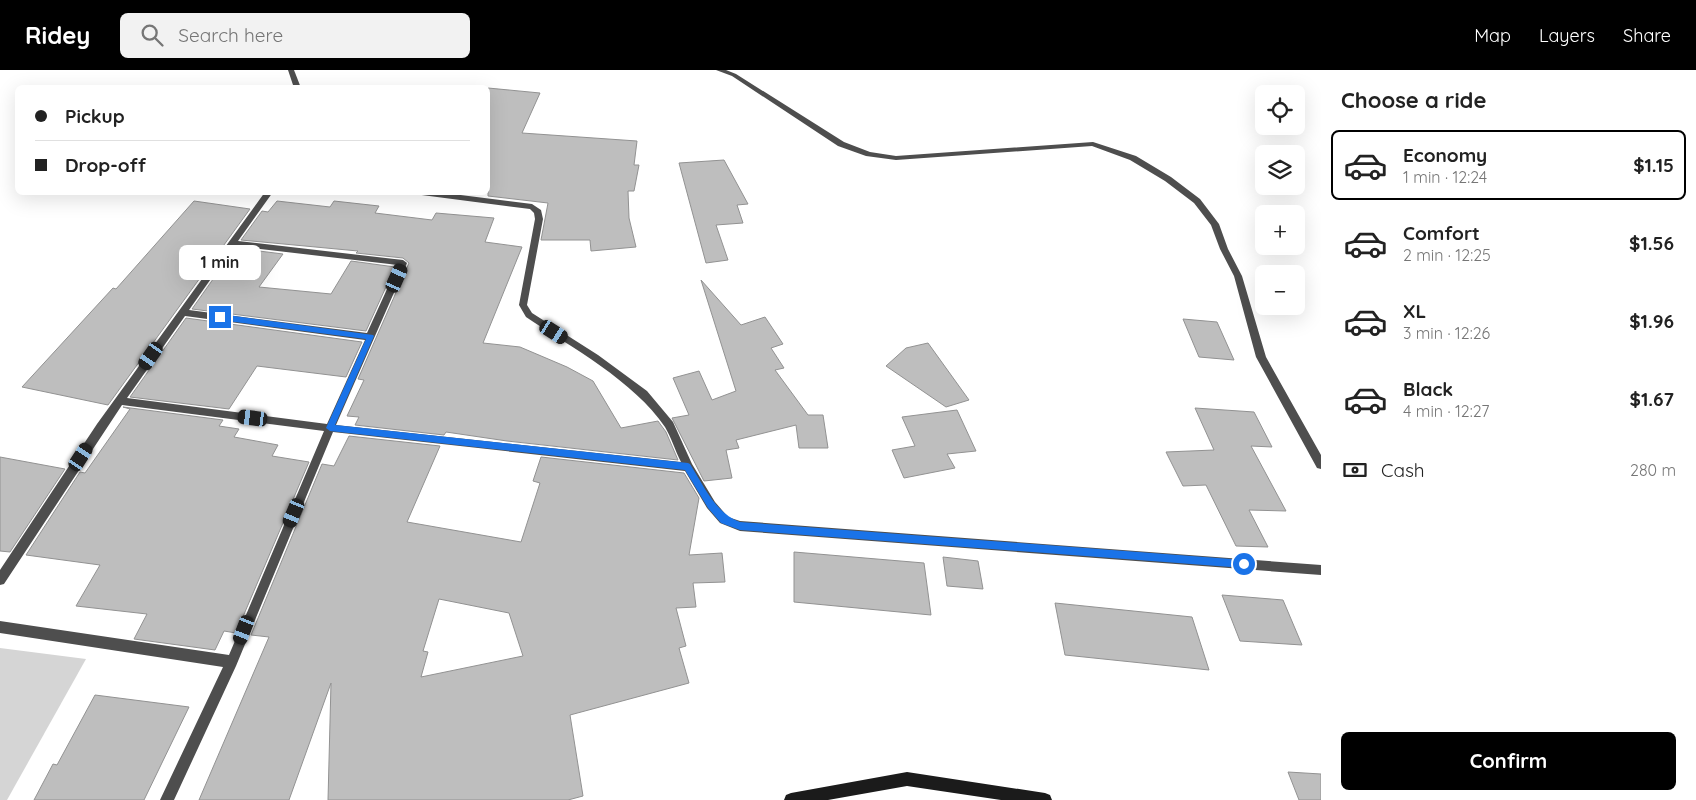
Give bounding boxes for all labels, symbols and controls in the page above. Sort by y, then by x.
search box [120,13,470,58]
text: Ridey [25,20,90,50]
icon: search [138,21,166,49]
text: Search here [178,23,283,47]
text: Map [1474,24,1511,47]
text: Layers [1539,24,1595,47]
text: Share [1623,24,1671,47]
map controls [1255,85,1305,315]
button: locate [1255,85,1305,135]
text: Choose a ride [1341,86,1486,114]
text: Pickup [65,104,125,128]
icon: car [1343,143,1388,188]
text: Economy [1403,143,1487,167]
button: layers [1255,145,1305,195]
text: Drop-off [65,153,146,177]
text: $1.15 [1633,153,1674,177]
text: 1 min · 12:24 [1403,167,1487,187]
button: + [1255,205,1305,255]
icon: car [1343,221,1388,266]
text: Comfort [1403,221,1480,245]
text: $1.56 [1629,231,1674,255]
callout: 1 min [179,244,261,280]
text: 2 min · 12:25 [1403,245,1491,265]
text: 1 min [201,252,239,272]
car [384,261,409,295]
button: − [1255,265,1305,315]
icon: car [1343,299,1388,344]
text: XL [1403,299,1426,323]
route end [209,306,231,328]
text: $1.96 [1629,309,1674,333]
car [537,318,570,346]
text: 3 min · 12:26 [1403,323,1490,343]
car [136,339,165,373]
icon: car [1343,377,1388,422]
text: Black [1403,377,1453,401]
text: $1.67 [1630,387,1674,411]
text: 4 min · 12:27 [1403,401,1489,421]
car [237,409,268,427]
car [66,440,95,474]
icon: cash [1341,456,1369,484]
text: Cash [1381,458,1425,482]
text: 280 m [1630,460,1676,480]
car [281,496,306,530]
route start [1233,553,1255,575]
car [231,613,256,647]
button: Confirm [1341,732,1676,790]

